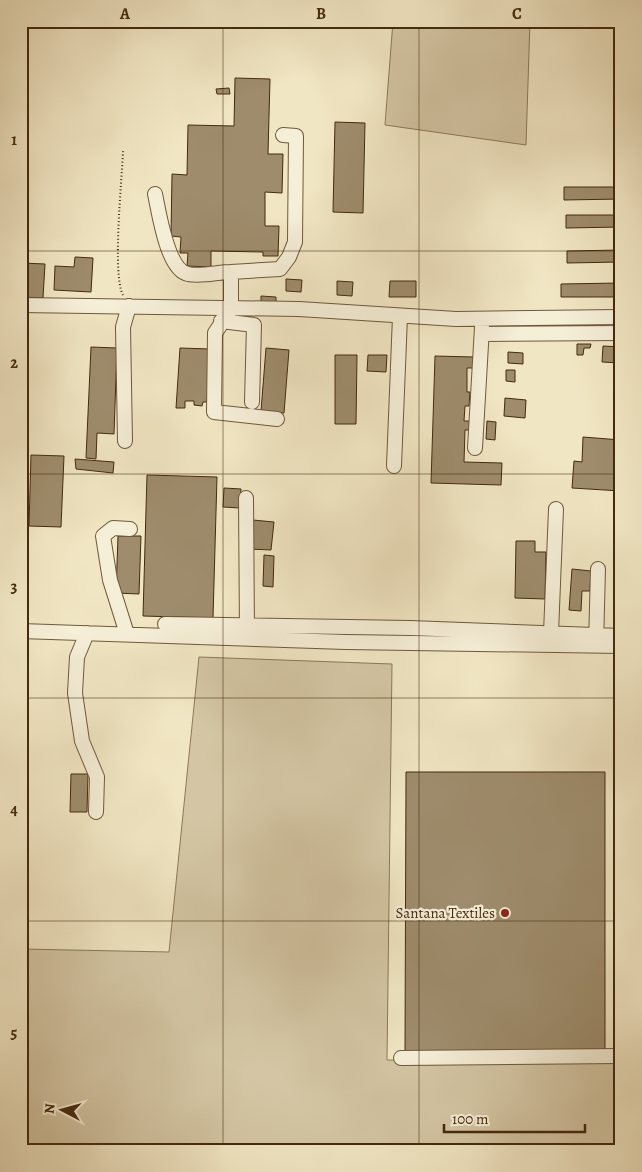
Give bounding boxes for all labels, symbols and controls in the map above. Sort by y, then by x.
text: A [119,3,131,25]
text: B [316,3,326,25]
text: C [512,3,522,25]
text: 1 [11,129,17,151]
text: 2 [10,352,18,374]
text: 3 [11,576,18,598]
text: 4 [10,799,18,821]
place label: Santana Textiles [396,903,495,923]
marker: Santana Textiles [499,907,511,919]
text: 5 [11,1022,18,1044]
north arrow [38,1084,88,1134]
scale bar [444,1102,586,1134]
text: N [40,1103,60,1115]
text: 100 m [452,1109,489,1129]

